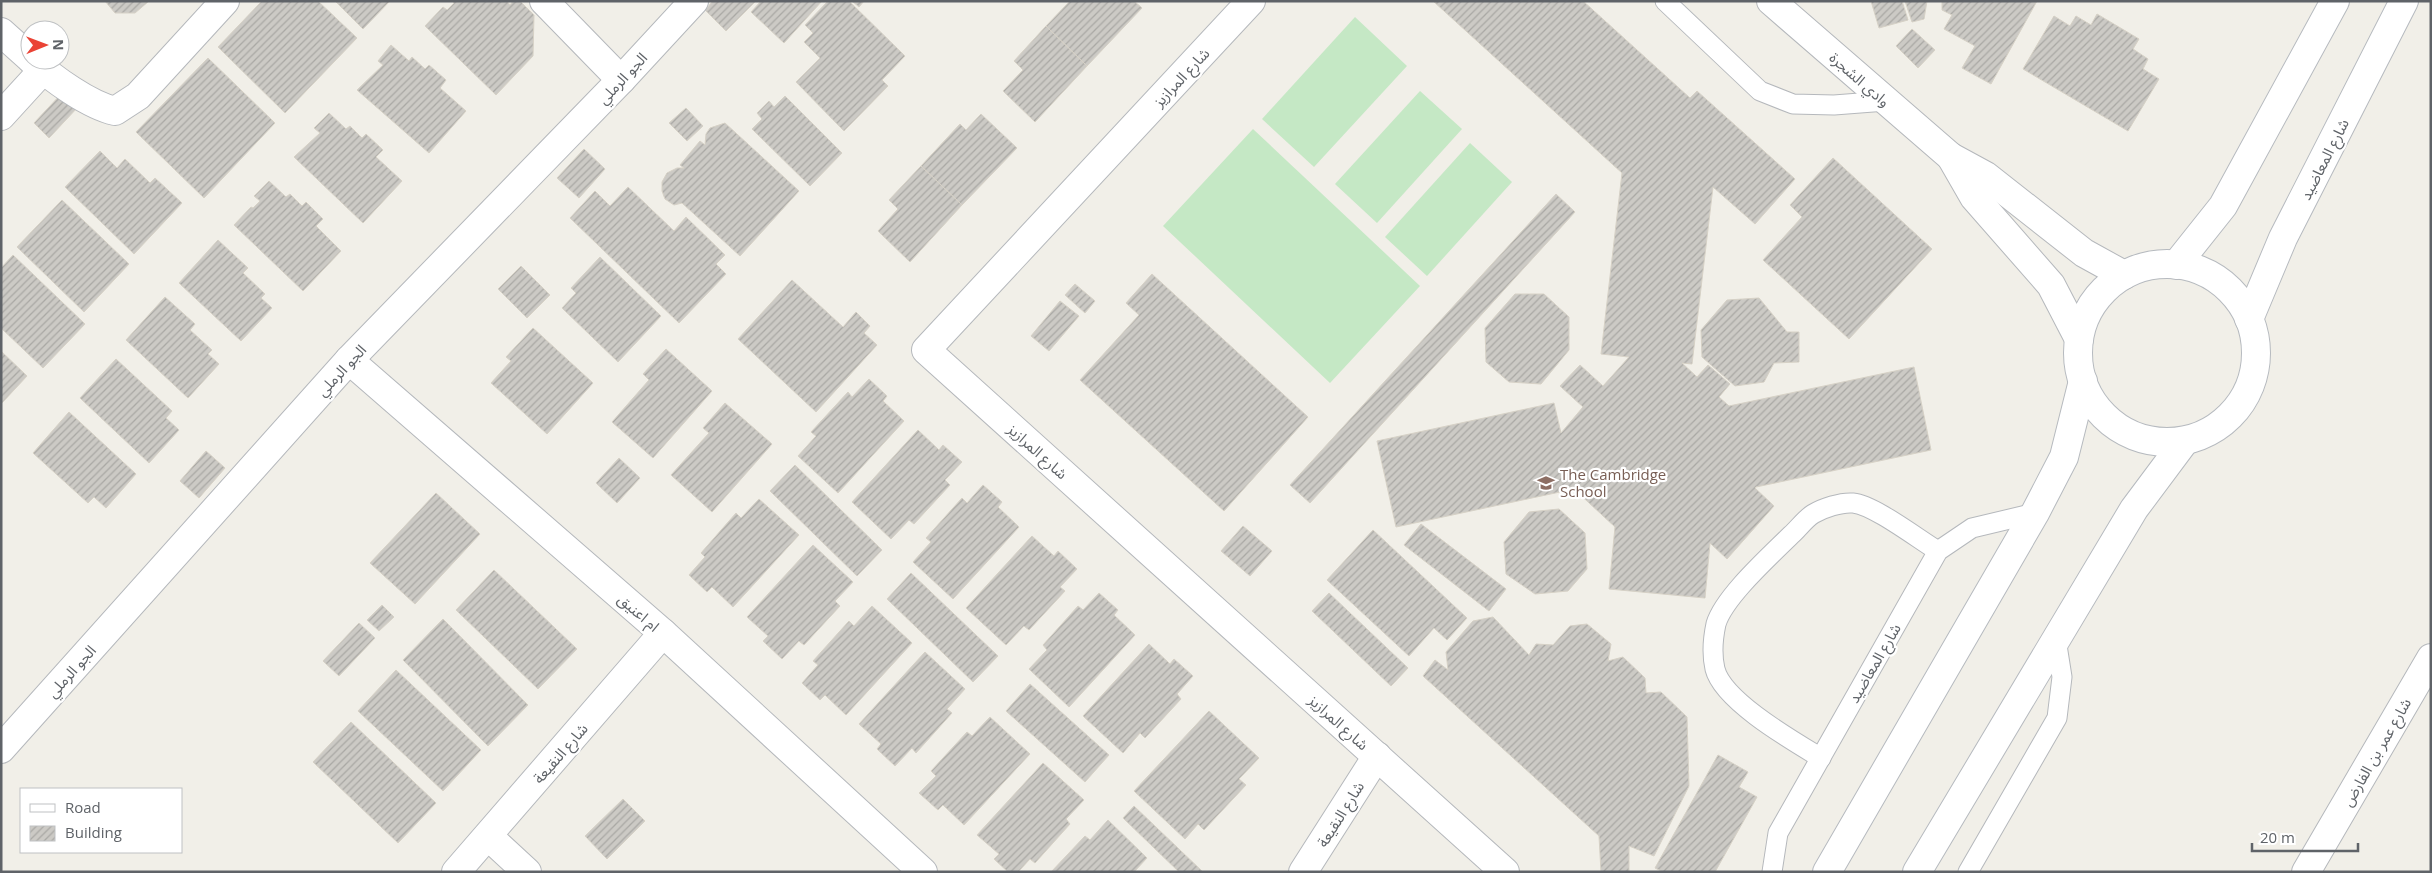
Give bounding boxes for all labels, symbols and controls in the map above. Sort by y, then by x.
north arrow [20,20,70,70]
text: N [49,39,68,51]
street label: شارع المرازيز [1148,43,1216,114]
street label: وادي الشجرة [1824,47,1894,113]
street label: الجو الرملي [593,48,653,110]
street label: شارع المعاضيد [2295,115,2356,204]
street label: الجو الرملي [312,340,372,402]
street label: شارع المرازيز [1001,418,1072,486]
place label: The Cambridge School [1560,464,1666,501]
school or university icon: The Cambridge School [1536,473,1556,493]
street label: ام اعنيق [613,588,664,637]
street label: شارع المعاضيد [1843,619,1908,708]
street label: الجو الرملي [42,640,102,703]
street label: شارع المرازيز [1302,689,1373,757]
street label: شارع عمر بن الفارض [2337,694,2418,811]
street label: شارع النقيعة [528,718,594,789]
street label: شارع النقيعة [1312,777,1371,852]
legend [20,788,182,853]
text: Road [65,797,101,817]
scale bar [2252,820,2358,852]
text: Building [65,822,122,842]
text: 20 m [2260,827,2295,847]

